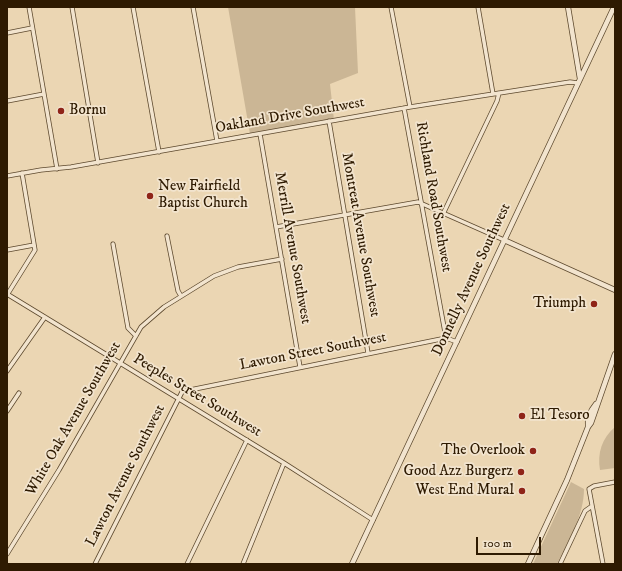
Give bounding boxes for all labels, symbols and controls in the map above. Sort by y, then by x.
street label: Oakland Drive Southwest [214,94,366,138]
place label: Bornu [69,102,106,120]
marker: Bornu [56,106,66,116]
street label: Richland Road Southwest [411,120,455,274]
street label: Montreat Avenue Southwest [337,151,383,319]
street label: Merrill Avenue Southwest [270,171,314,325]
place label: New Fairfield Baptist Church [158,178,248,213]
marker: New Fairfield Baptist Church [145,191,155,201]
street label: Donnelly Avenue Southwest [429,201,515,359]
place label: Triumph [533,295,586,313]
marker: Triumph [589,299,599,309]
street label: Lawton Street Southwest [238,329,388,375]
street label: White Oak Avenue Southwest [23,339,125,499]
street label: Peeples Street Southwest [130,351,264,441]
street label: Lawton Avenue Southwest [82,402,170,550]
place label: El Tesoro [530,407,590,425]
marker: El Tesoro [517,411,527,421]
place label: The Overlook [441,442,525,460]
marker: The Overlook [528,446,538,456]
place label: Good Azz Burgerz [404,463,513,481]
marker: Good Azz Burgerz [516,467,526,477]
place label: West End Mural [415,482,514,500]
marker: West End Mural [517,486,527,496]
scale bar [478,529,543,555]
text: 100 m [483,536,512,551]

